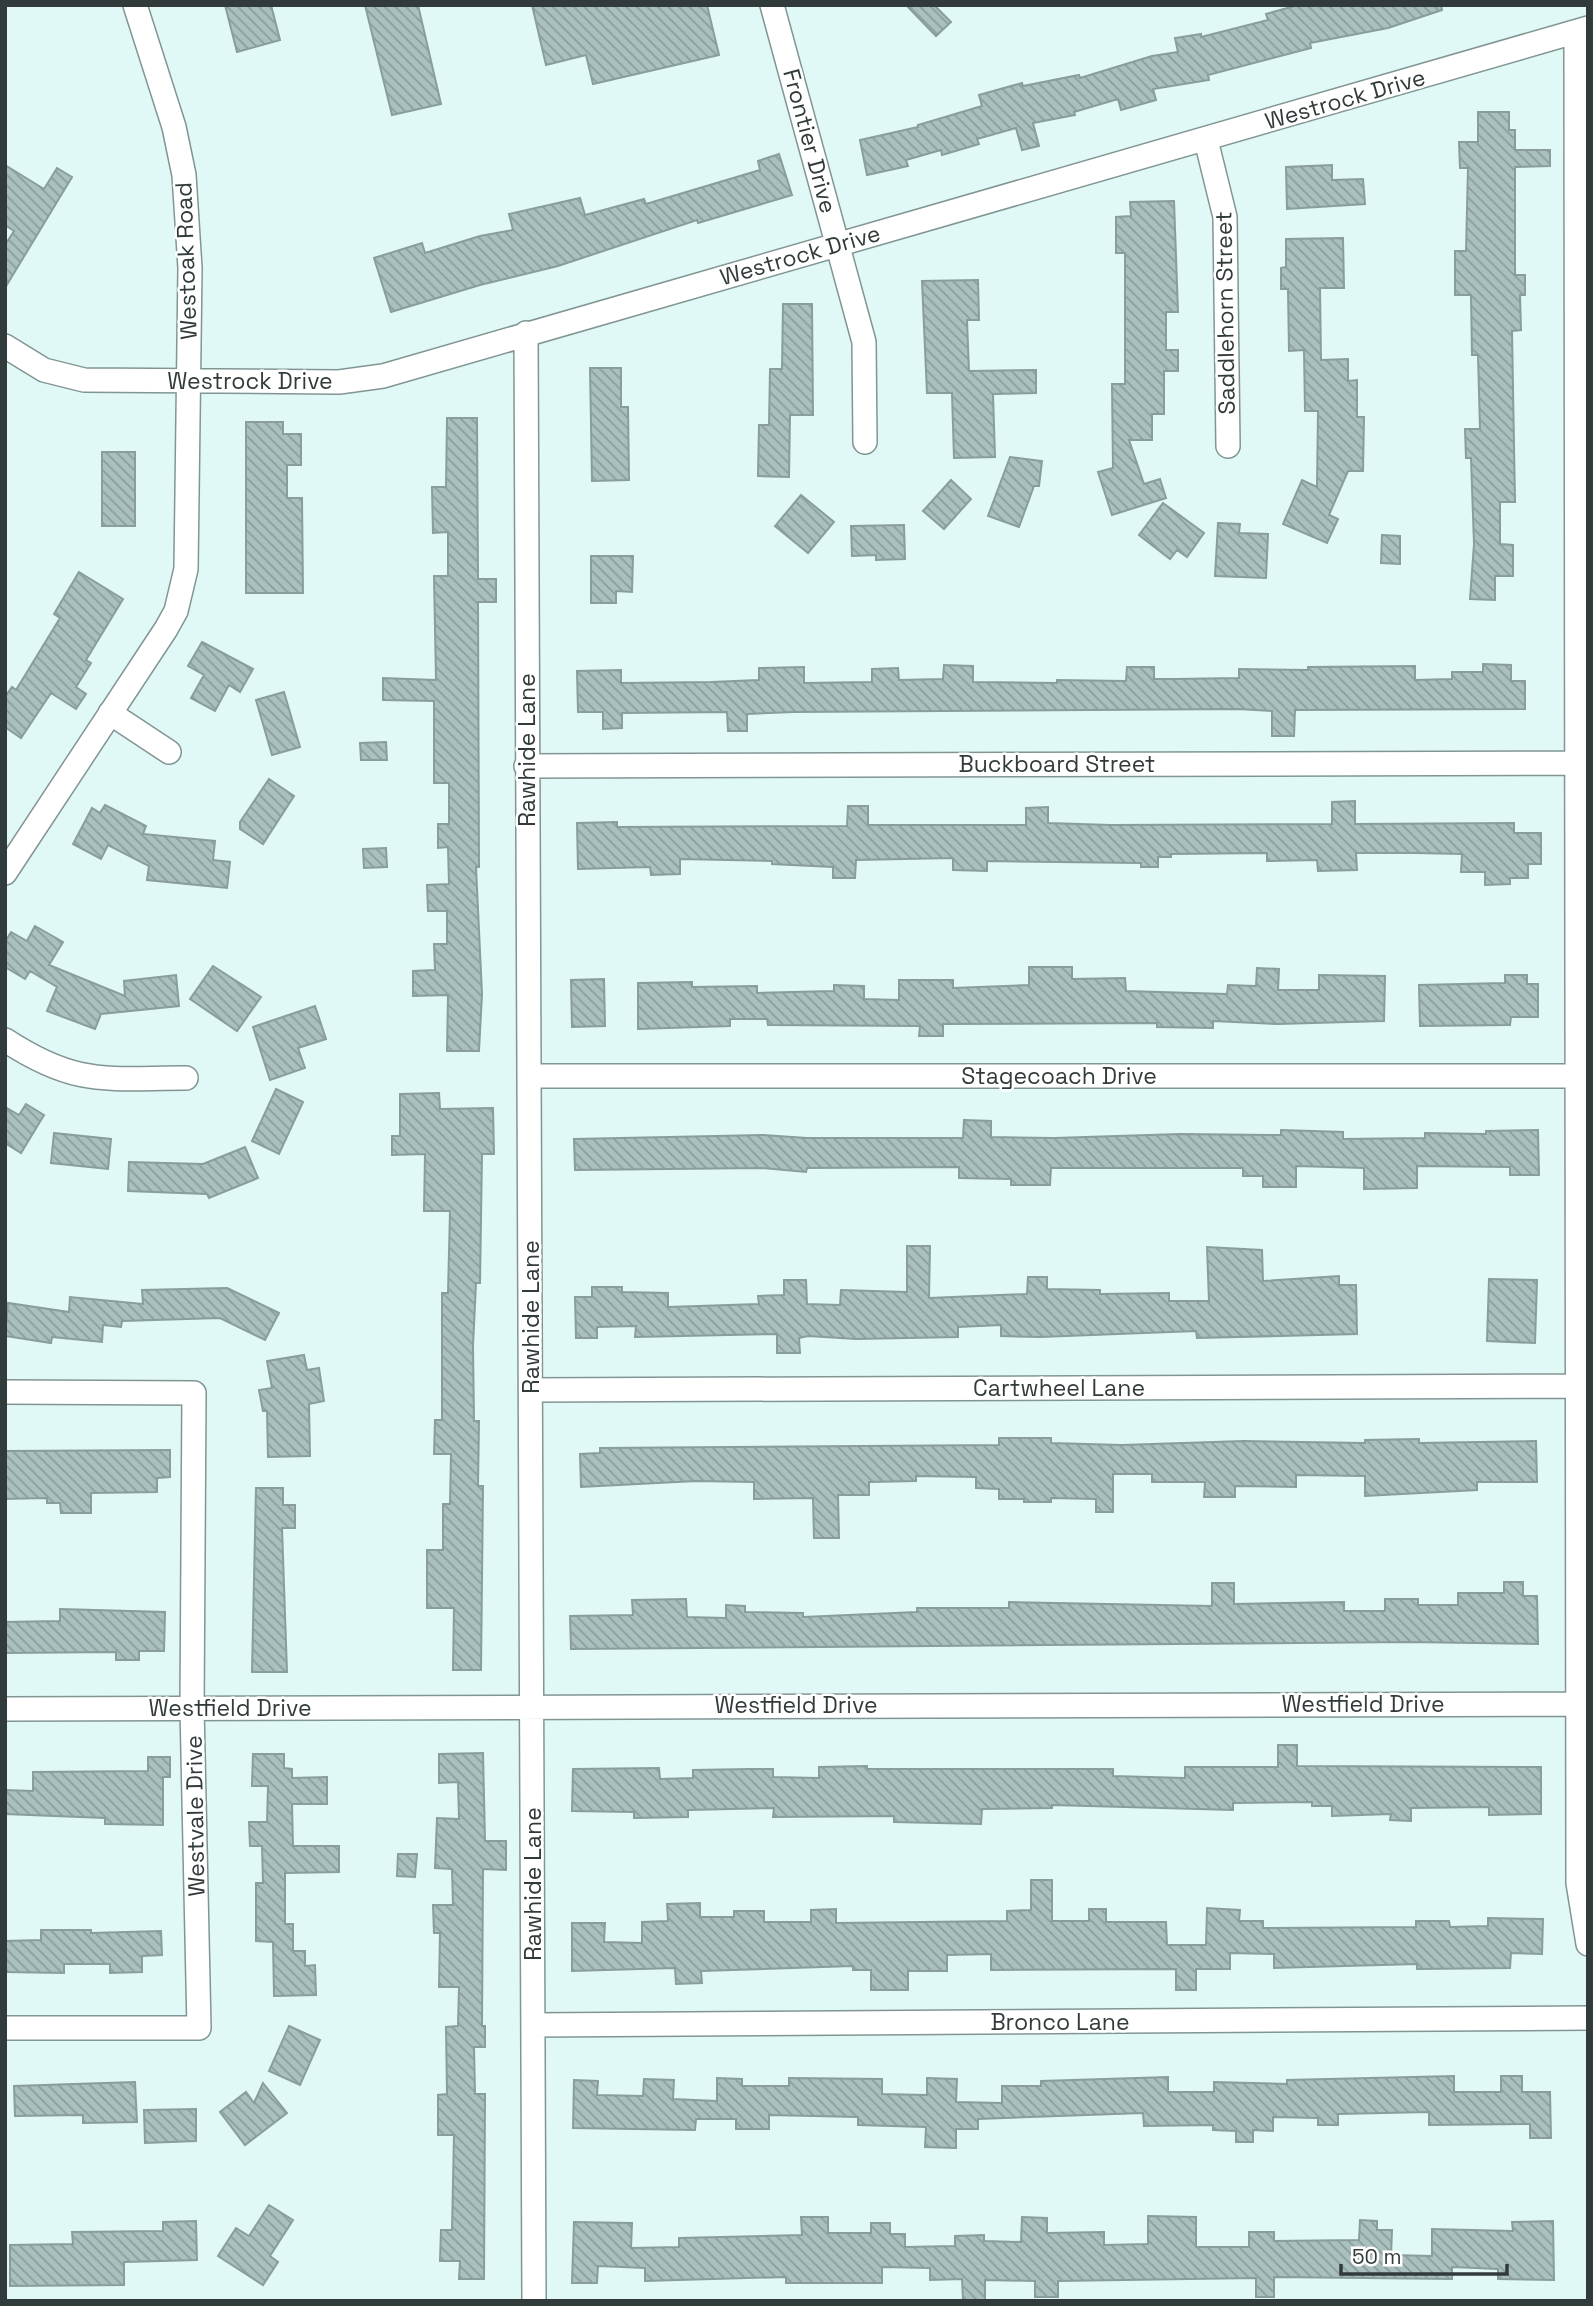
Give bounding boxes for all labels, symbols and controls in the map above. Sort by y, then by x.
street label: Westrock Drive [1261,62,1429,136]
street label: Frontier Drive [776,66,844,216]
street label: Westoak Road [168,182,204,340]
street label: Saddlehorn Street [1208,211,1242,415]
street label: Westrock Drive [716,218,884,292]
street label: Westrock Drive [167,366,333,396]
street label: Rawhide Lane [512,673,542,827]
street label: Buckboard Street [959,749,1155,779]
street label: Stagecoach Drive [961,1061,1157,1091]
street label: Rawhide Lane [516,1240,546,1394]
street label: Cartwheel Lane [973,1373,1145,1403]
street label: Westfield Drive [1282,1689,1445,1719]
street label: Westfield Drive [715,1690,878,1720]
street label: Westfield Drive [149,1693,312,1723]
street label: Westvale Drive [179,1735,211,1897]
street label: Rawhide Lane [518,1807,548,1961]
street label: Bronco Lane [990,2007,1130,2037]
scale bar [1341,2232,1507,2276]
text: 50 m [1352,2243,1402,2270]

